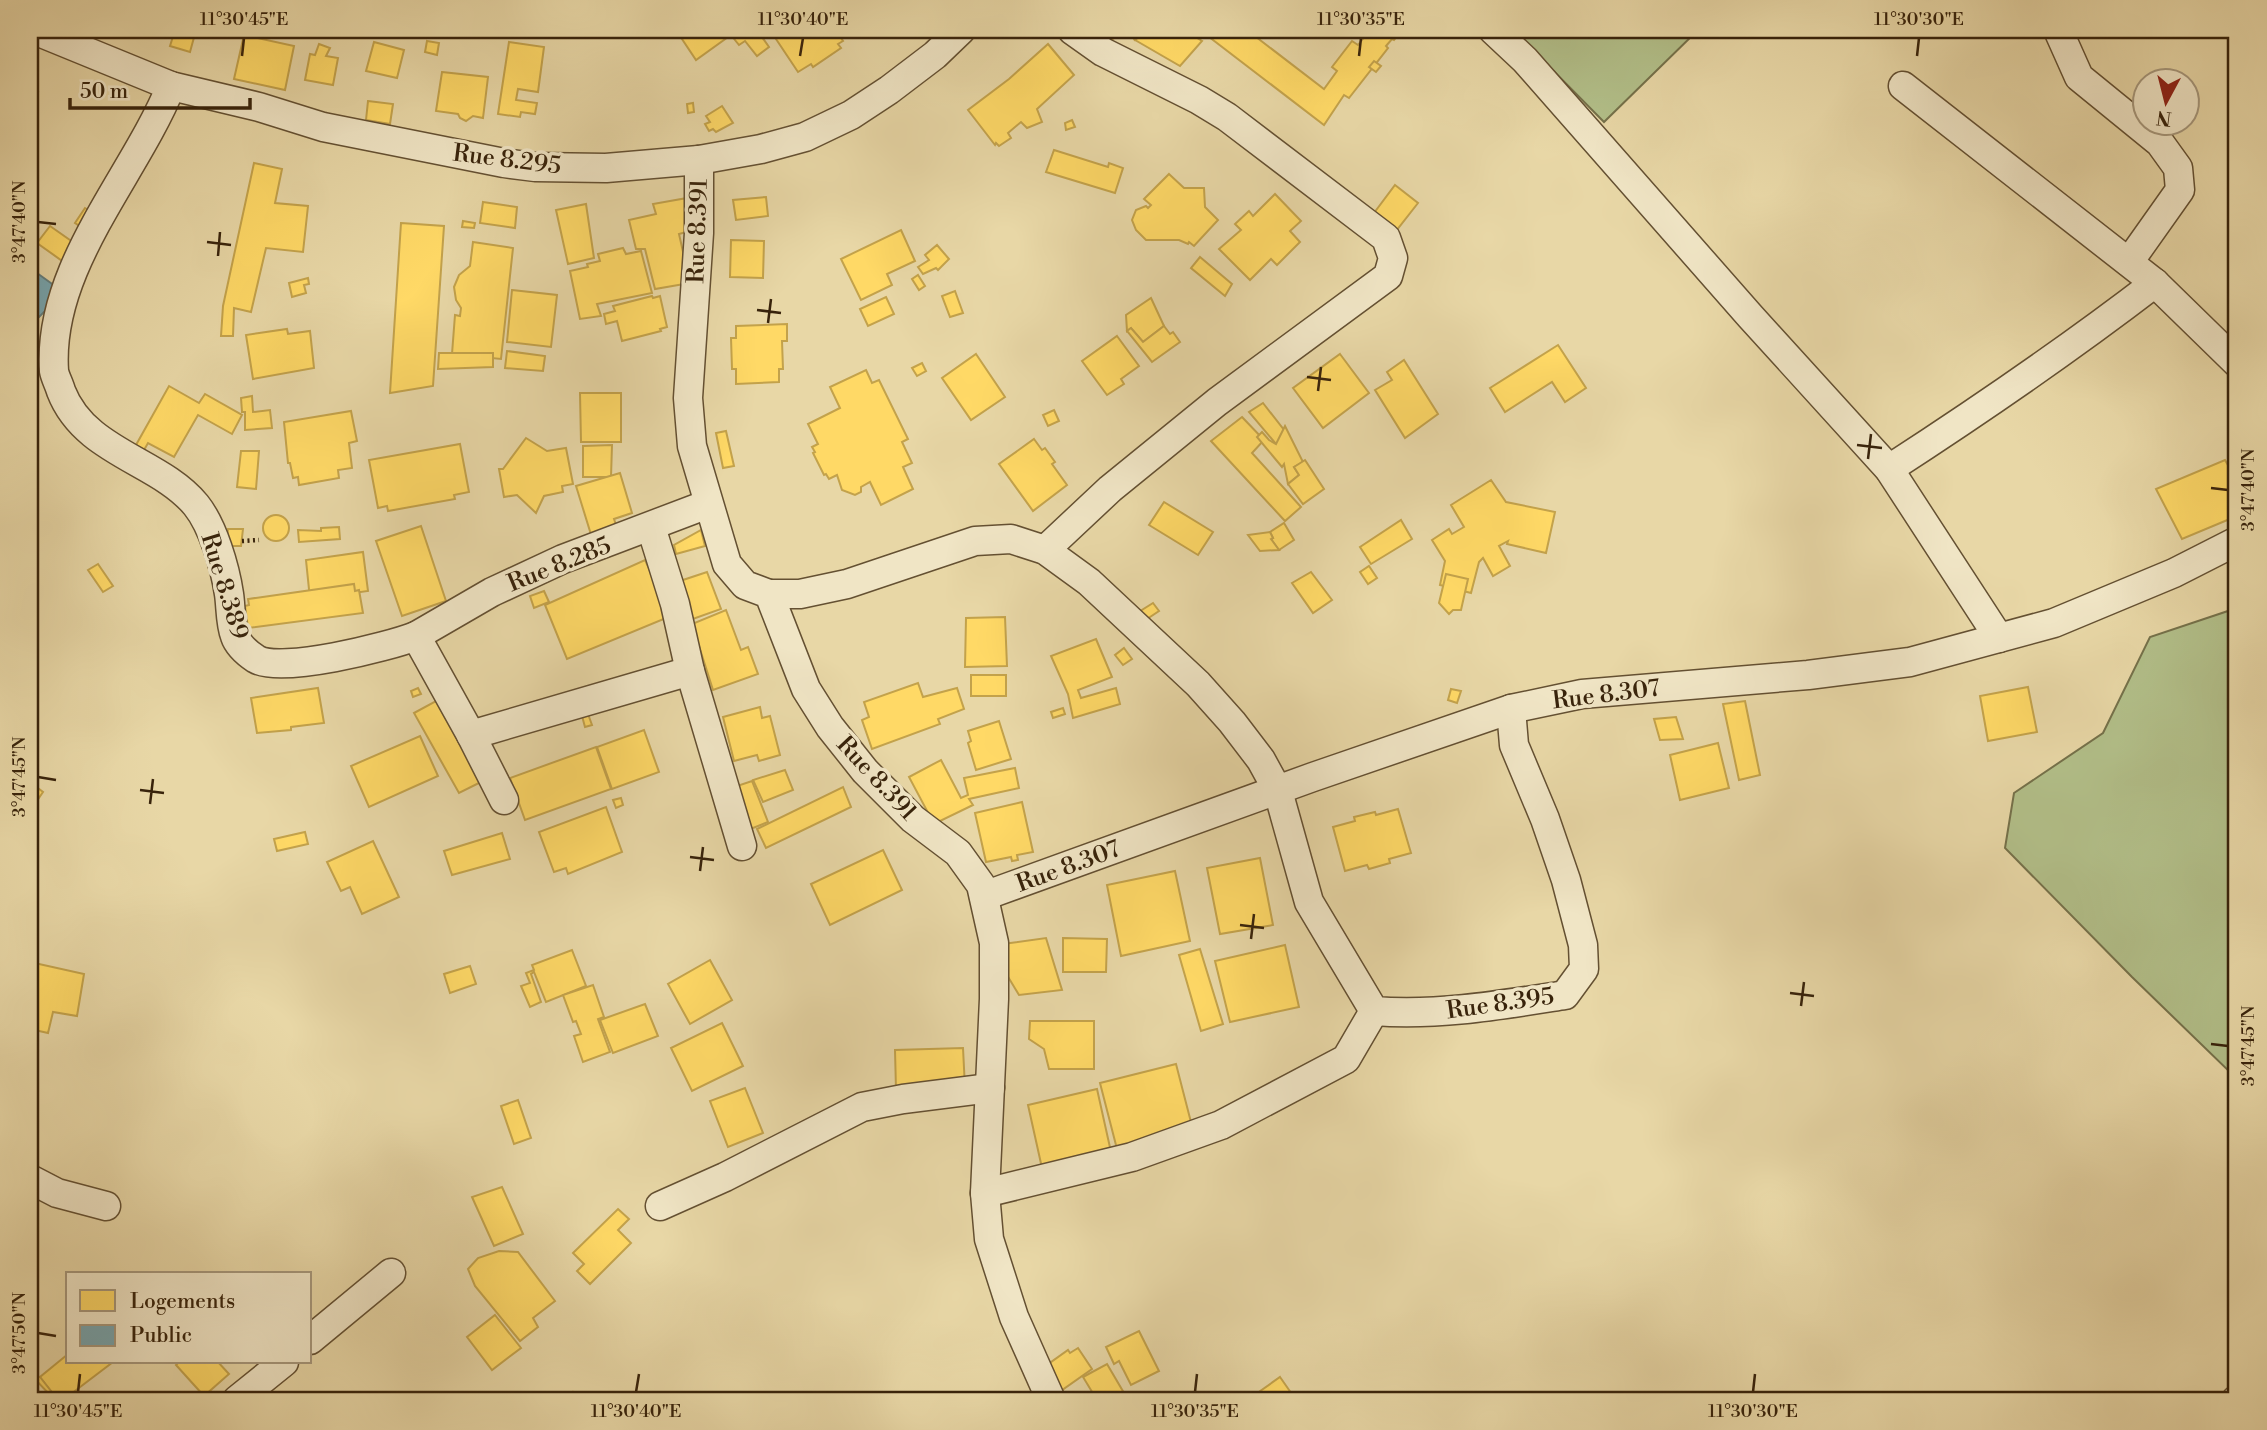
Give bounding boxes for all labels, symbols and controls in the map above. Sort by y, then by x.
text: 11°30'45"E [200,8,288,31]
text: 11°30'40"E [758,8,848,31]
text: 11°30'35"E [1317,8,1405,31]
text: 11°30'30"E [1874,8,1964,31]
scale bar [70,66,250,110]
north arrow [2130,66,2200,136]
text: 50 m [80,79,128,105]
text: N [2155,105,2173,131]
street label: Rue 8.295 [451,138,563,182]
street label: Rue 8.391 [681,177,715,284]
text: 3°47'40"N [8,180,31,263]
text: 3°47'40"N [2237,448,2260,531]
street label: Rue 8.389 [194,529,254,643]
street label: Rue 8.285 [503,531,616,599]
street label: Rue 8.307 [1550,673,1662,716]
street label: Rue 8.391 [830,730,923,828]
text: 3°47'45"N [8,736,31,817]
street label: Rue 8.307 [1012,834,1124,900]
street label: Rue 8.395 [1444,982,1556,1026]
text: 3°47'45"N [2237,1005,2260,1086]
legend [66,1272,312,1364]
text: Logements [130,1289,235,1315]
text: 3°47'50"N [8,1291,31,1374]
text: Public [130,1323,192,1349]
text: 11°30'45"E [34,1400,122,1423]
text: 11°30'40"E [591,1400,681,1423]
text: 11°30'35"E [1151,1400,1239,1423]
text: 11°30'30"E [1708,1400,1798,1423]

